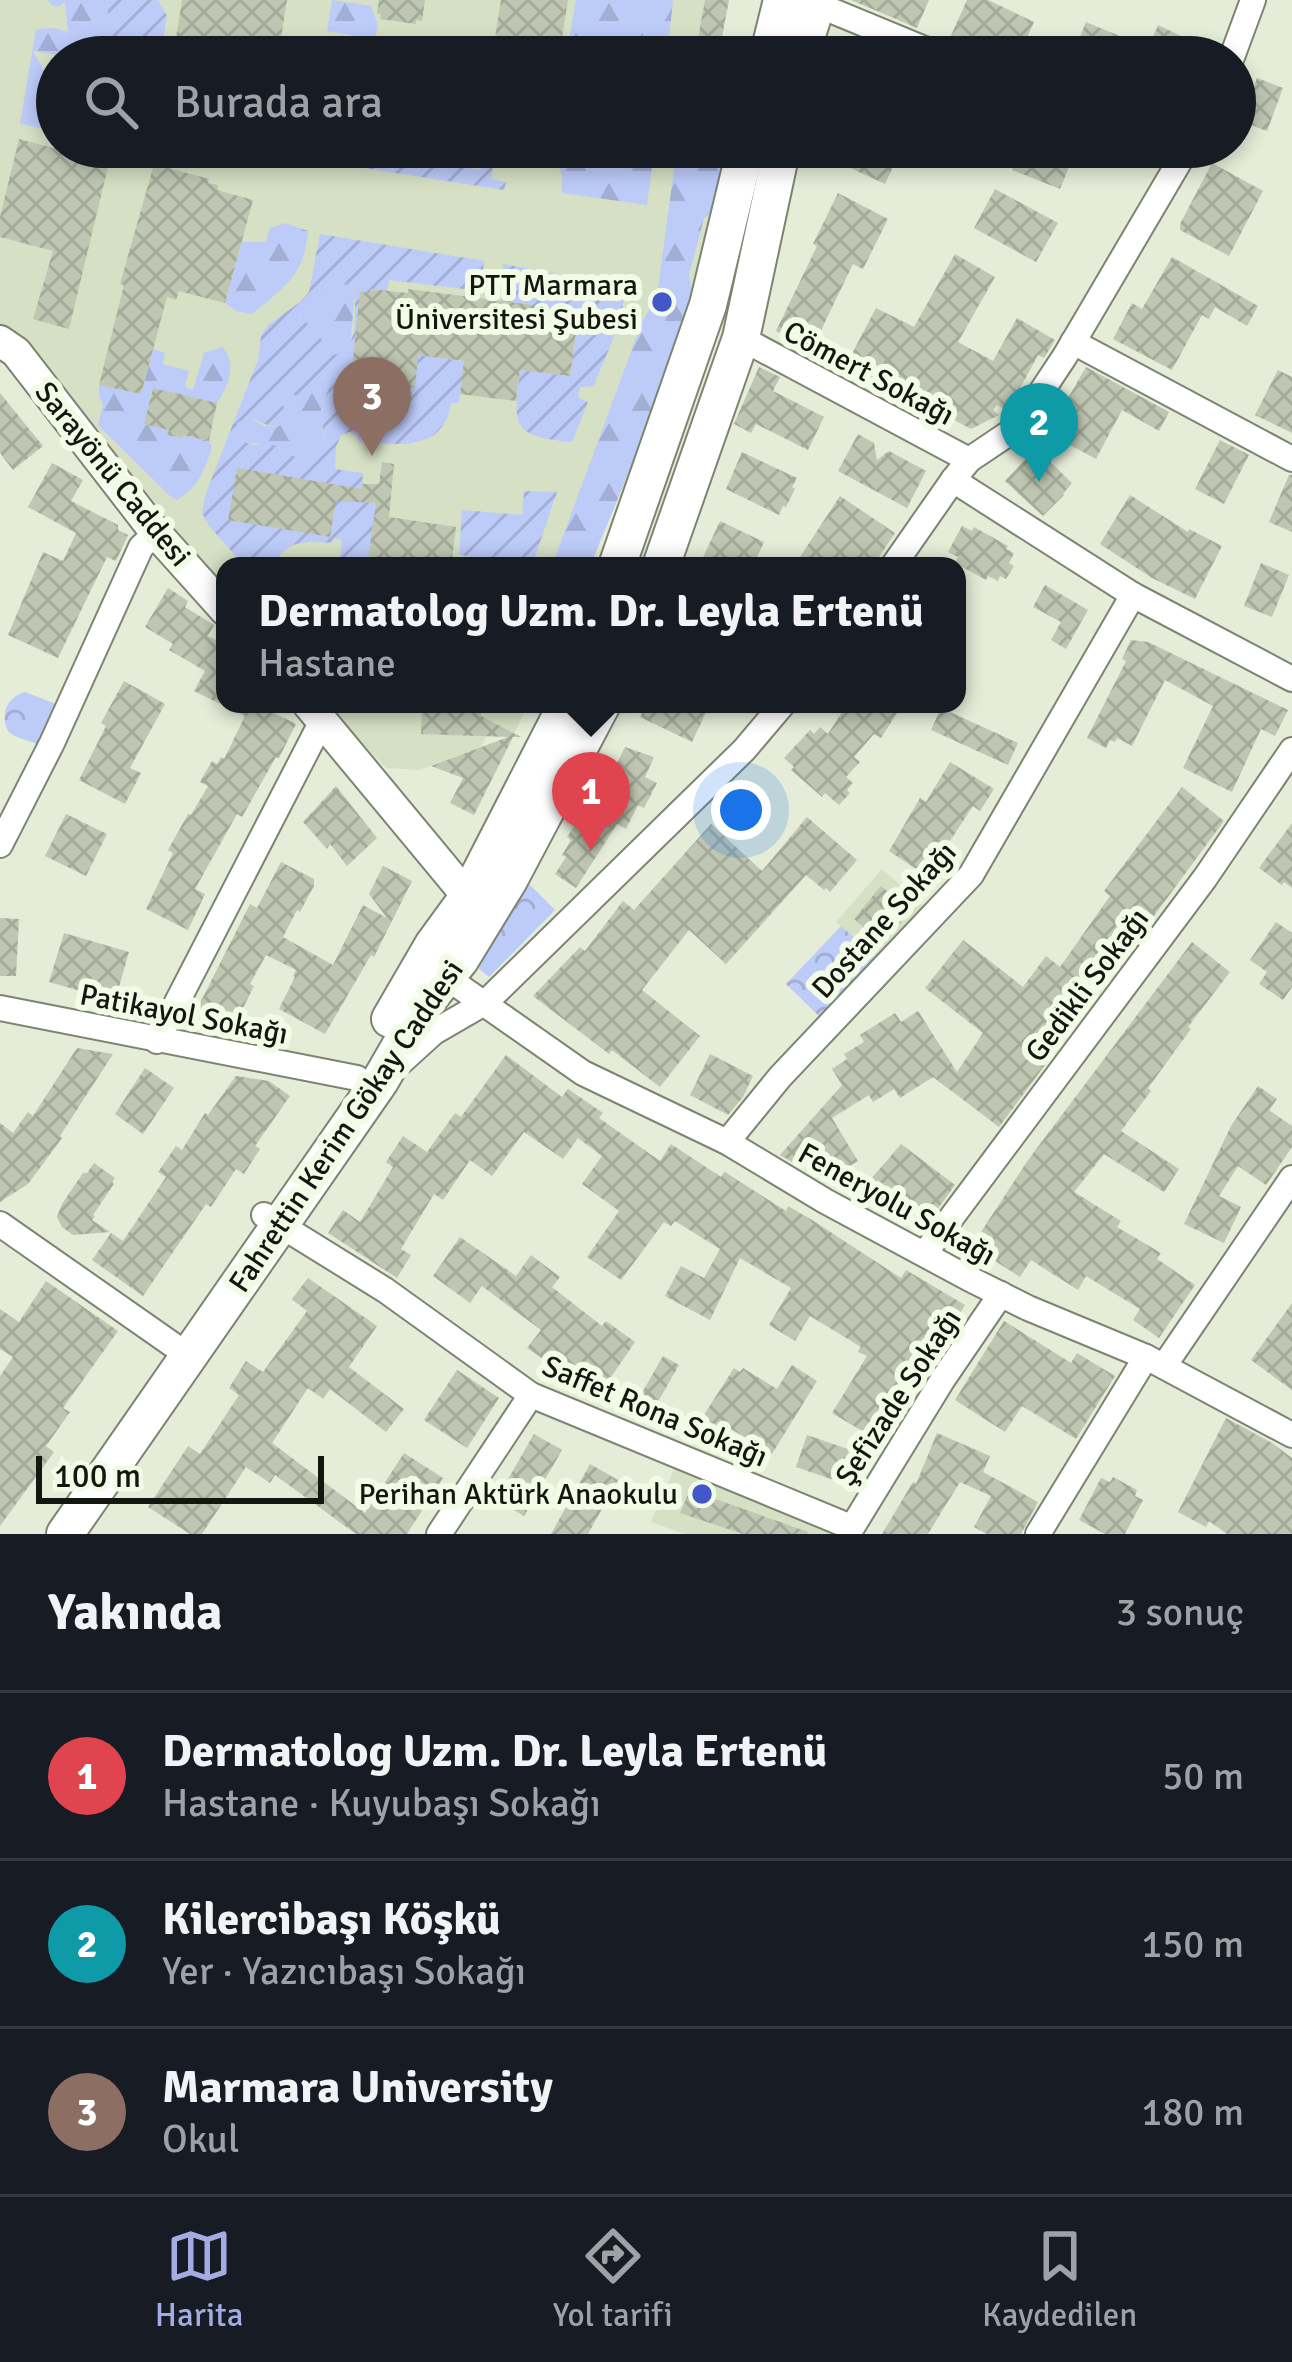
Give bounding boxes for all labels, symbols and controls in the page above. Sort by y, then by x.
search box [36,36,1256,168]
icon: search [78,69,144,135]
text: Burada ara [174,75,383,130]
place label: PTT Marmara Üniversitesi Şubesi [395,267,638,338]
marker: PTT Marmara Üniversitesi Şubesi [649,289,675,315]
street label: Cömert Sokağı [777,313,960,434]
pin: 3 [333,357,411,456]
street label: Sarayönü Caddesi [27,374,199,574]
pin: 2 [1000,383,1078,482]
popup [216,557,966,713]
text: Dermatolog Uzm. Dr. Leyla Ertenü [258,584,924,639]
text: Hastane [258,639,396,687]
pin: 1 [552,752,630,851]
your location [711,780,771,840]
street label: Dostane Sokağı [804,834,964,1006]
street label: Gedikli Sokağı [1018,901,1157,1069]
street label: Fahrettin Kerim Gökay Caddesi [221,953,472,1300]
street label: Patikayol Sokağı [77,976,291,1053]
street label: Feneryolu Sokağı [792,1135,1002,1274]
street label: Şefizade Sokağı [827,1302,969,1493]
street label: Saffet Rona Sokağı [537,1347,773,1476]
scale bar [36,1450,324,1503]
text: 100 m [54,1456,141,1497]
place label: Perihan Aktürk Anaokulu [358,1476,678,1513]
marker: Perihan Aktürk Anaokulu [689,1481,715,1507]
text: Yakında [48,1581,222,1644]
text: 3 sonuç [1116,1588,1244,1636]
text: Dermatolog Uzm. Dr. Leyla Ertenü [162,1724,827,1779]
text: 1 [76,1752,98,1800]
text: 50 m [1162,1752,1244,1800]
text: Hastane · Kuyubaşı Sokağı [162,1779,601,1827]
text: Kilercibaşı Köşkü [162,1892,501,1947]
text: 2 [76,1920,98,1968]
text: 150 m [1141,1920,1244,1968]
text: Yer · Yazıcıbaşı Sokağı [162,1947,526,1995]
text: Marmara University [162,2060,553,2115]
text: 3 [76,2088,98,2136]
text: 180 m [1141,2088,1244,2136]
text: Okul [162,2115,239,2163]
tab: Harita [155,2223,243,2336]
tab: Yol tarifi [553,2223,673,2336]
tab: Kaydedilen [982,2223,1137,2336]

